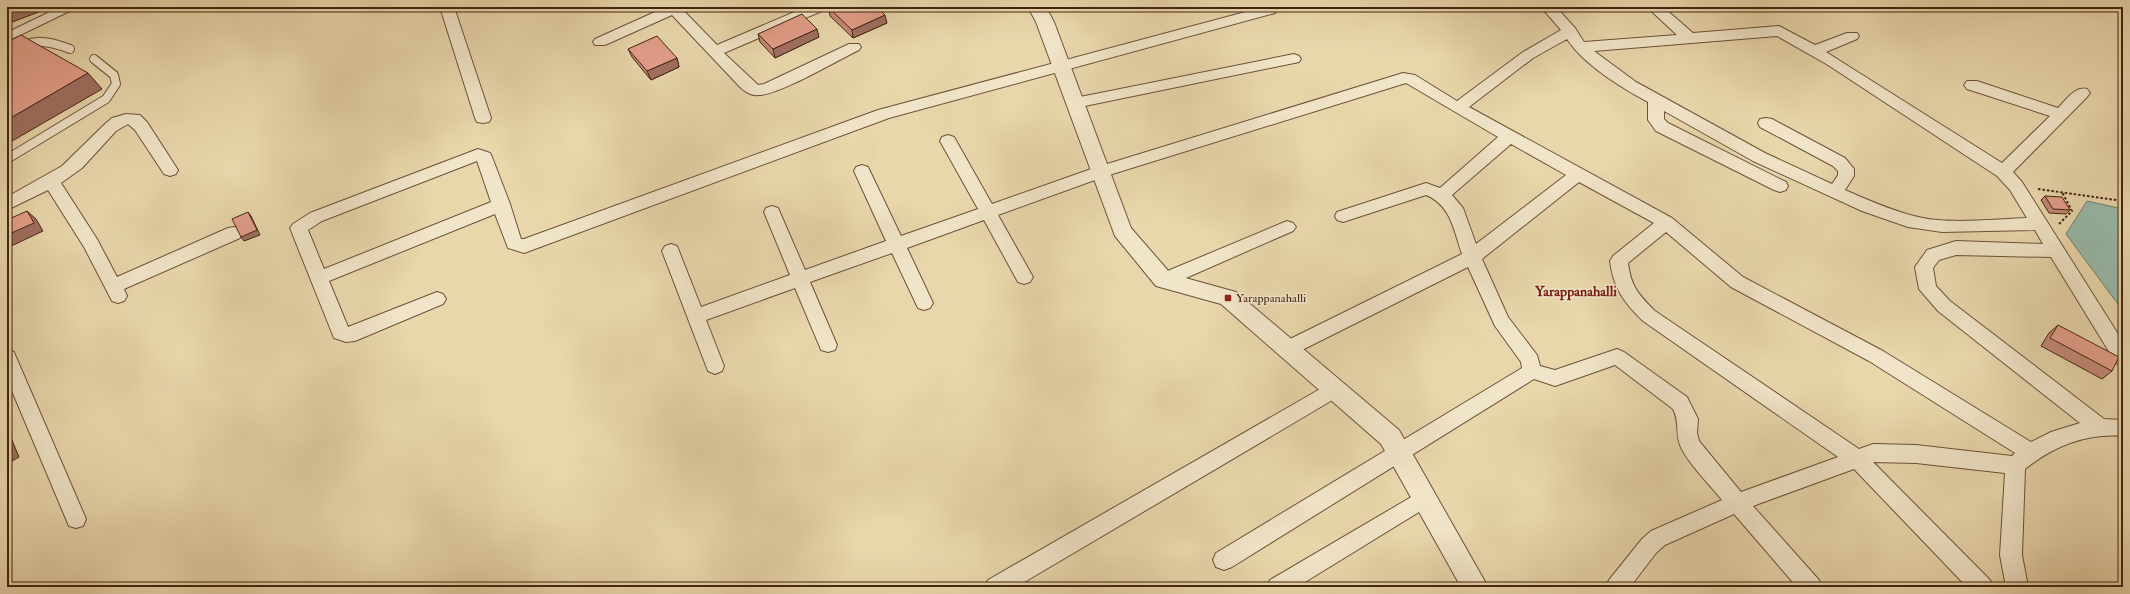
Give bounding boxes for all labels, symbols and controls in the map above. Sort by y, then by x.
district label: Yarappanahalli [1534,283,1617,301]
place label: Yarappanahalli [1236,291,1306,306]
marker: Yarappanahalli [1223,293,1233,303]

